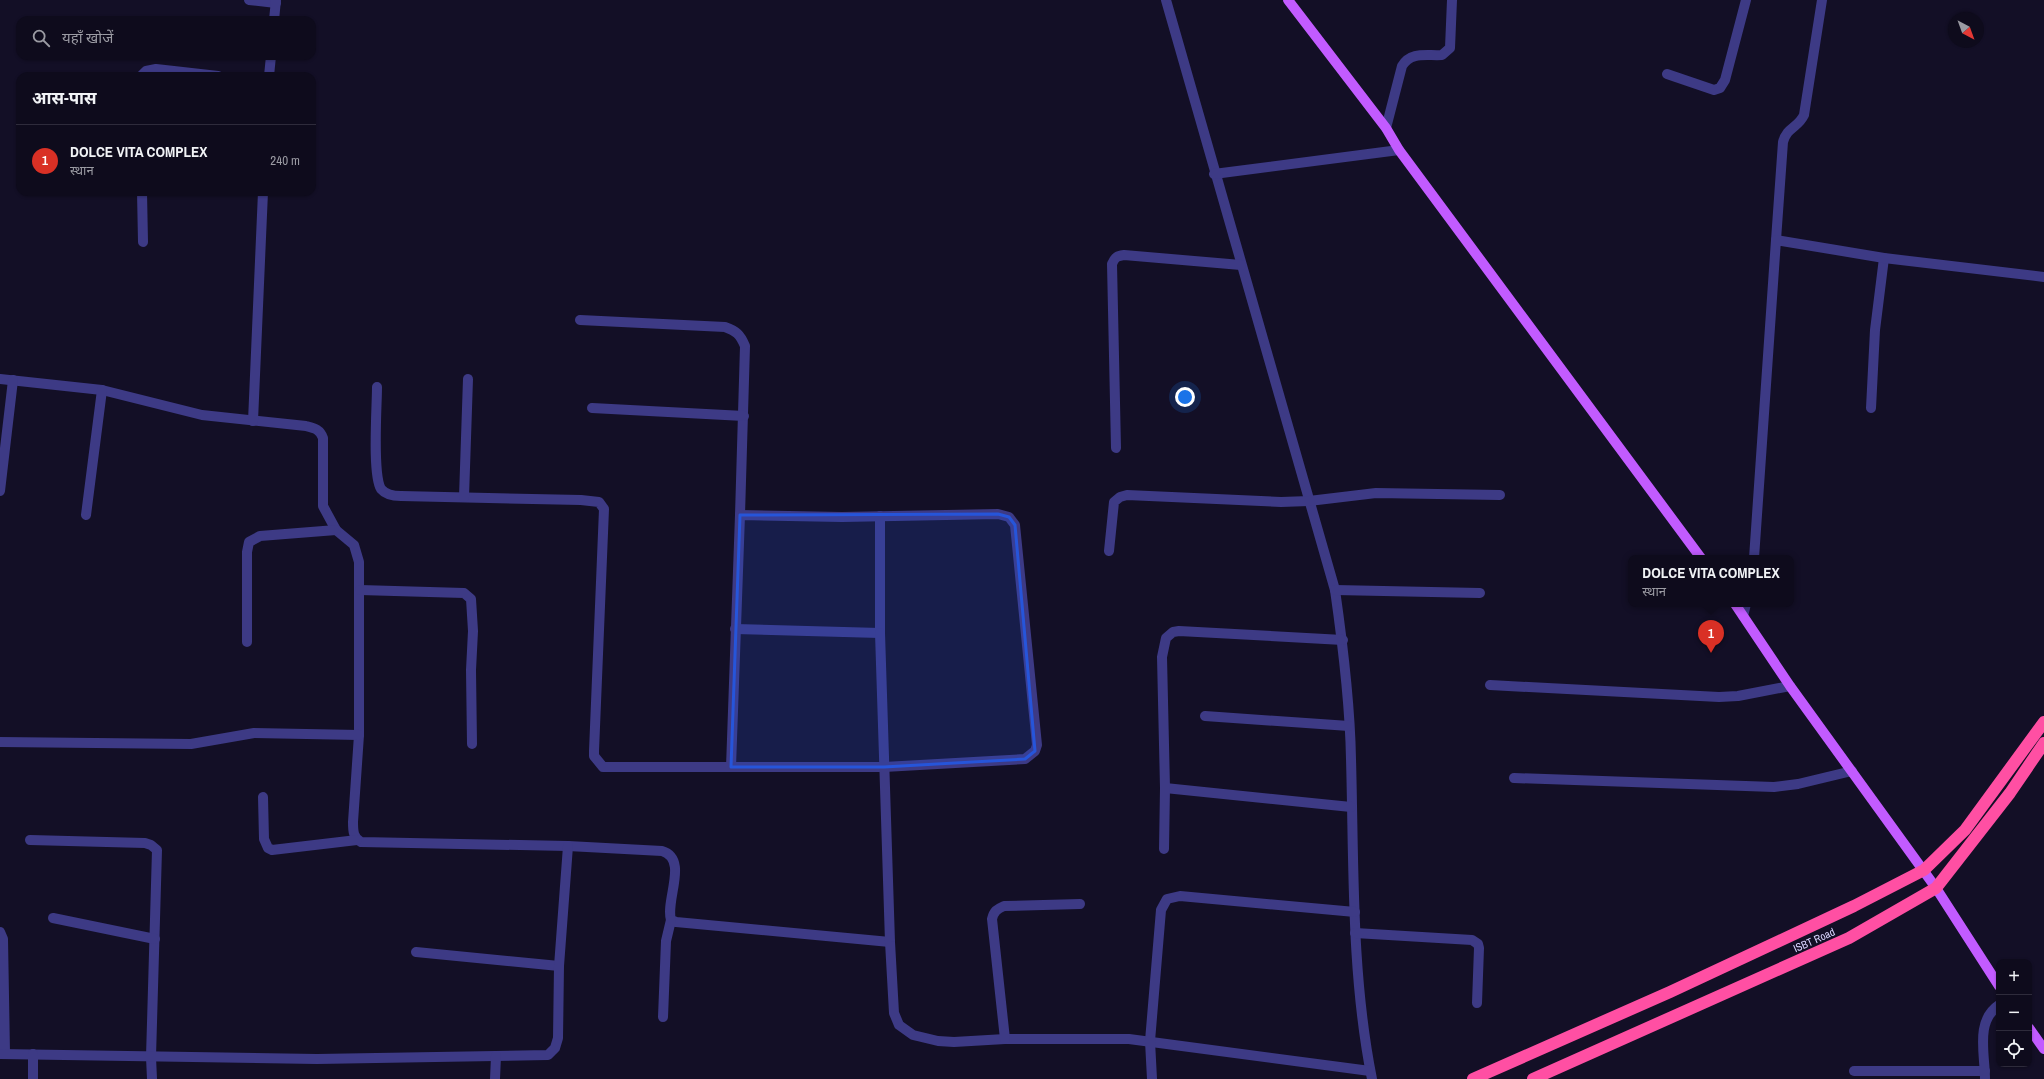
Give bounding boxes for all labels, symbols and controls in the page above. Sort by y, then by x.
north arrow [1948,12,1984,48]
search box [16,16,316,60]
icon: search [30,27,52,49]
text: यहाँ खोजें [62,27,113,48]
text: आस-पास [32,86,97,109]
text: DOLCE VITA COMPLEX [70,141,207,162]
text: 1 [42,152,48,169]
text: 240 m [270,152,300,169]
text: स्थान [70,162,94,179]
your location [1175,387,1195,407]
popup [1628,555,1794,607]
text: DOLCE VITA COMPLEX [1642,562,1780,583]
text: स्थान [1642,583,1666,600]
pin: 1 [1698,620,1724,653]
street label: ISBT Road [1791,925,1837,955]
map controls [1996,959,2032,1067]
button: + [1996,959,2032,995]
button: − [1996,995,2032,1031]
button: locate [1996,1031,2032,1067]

